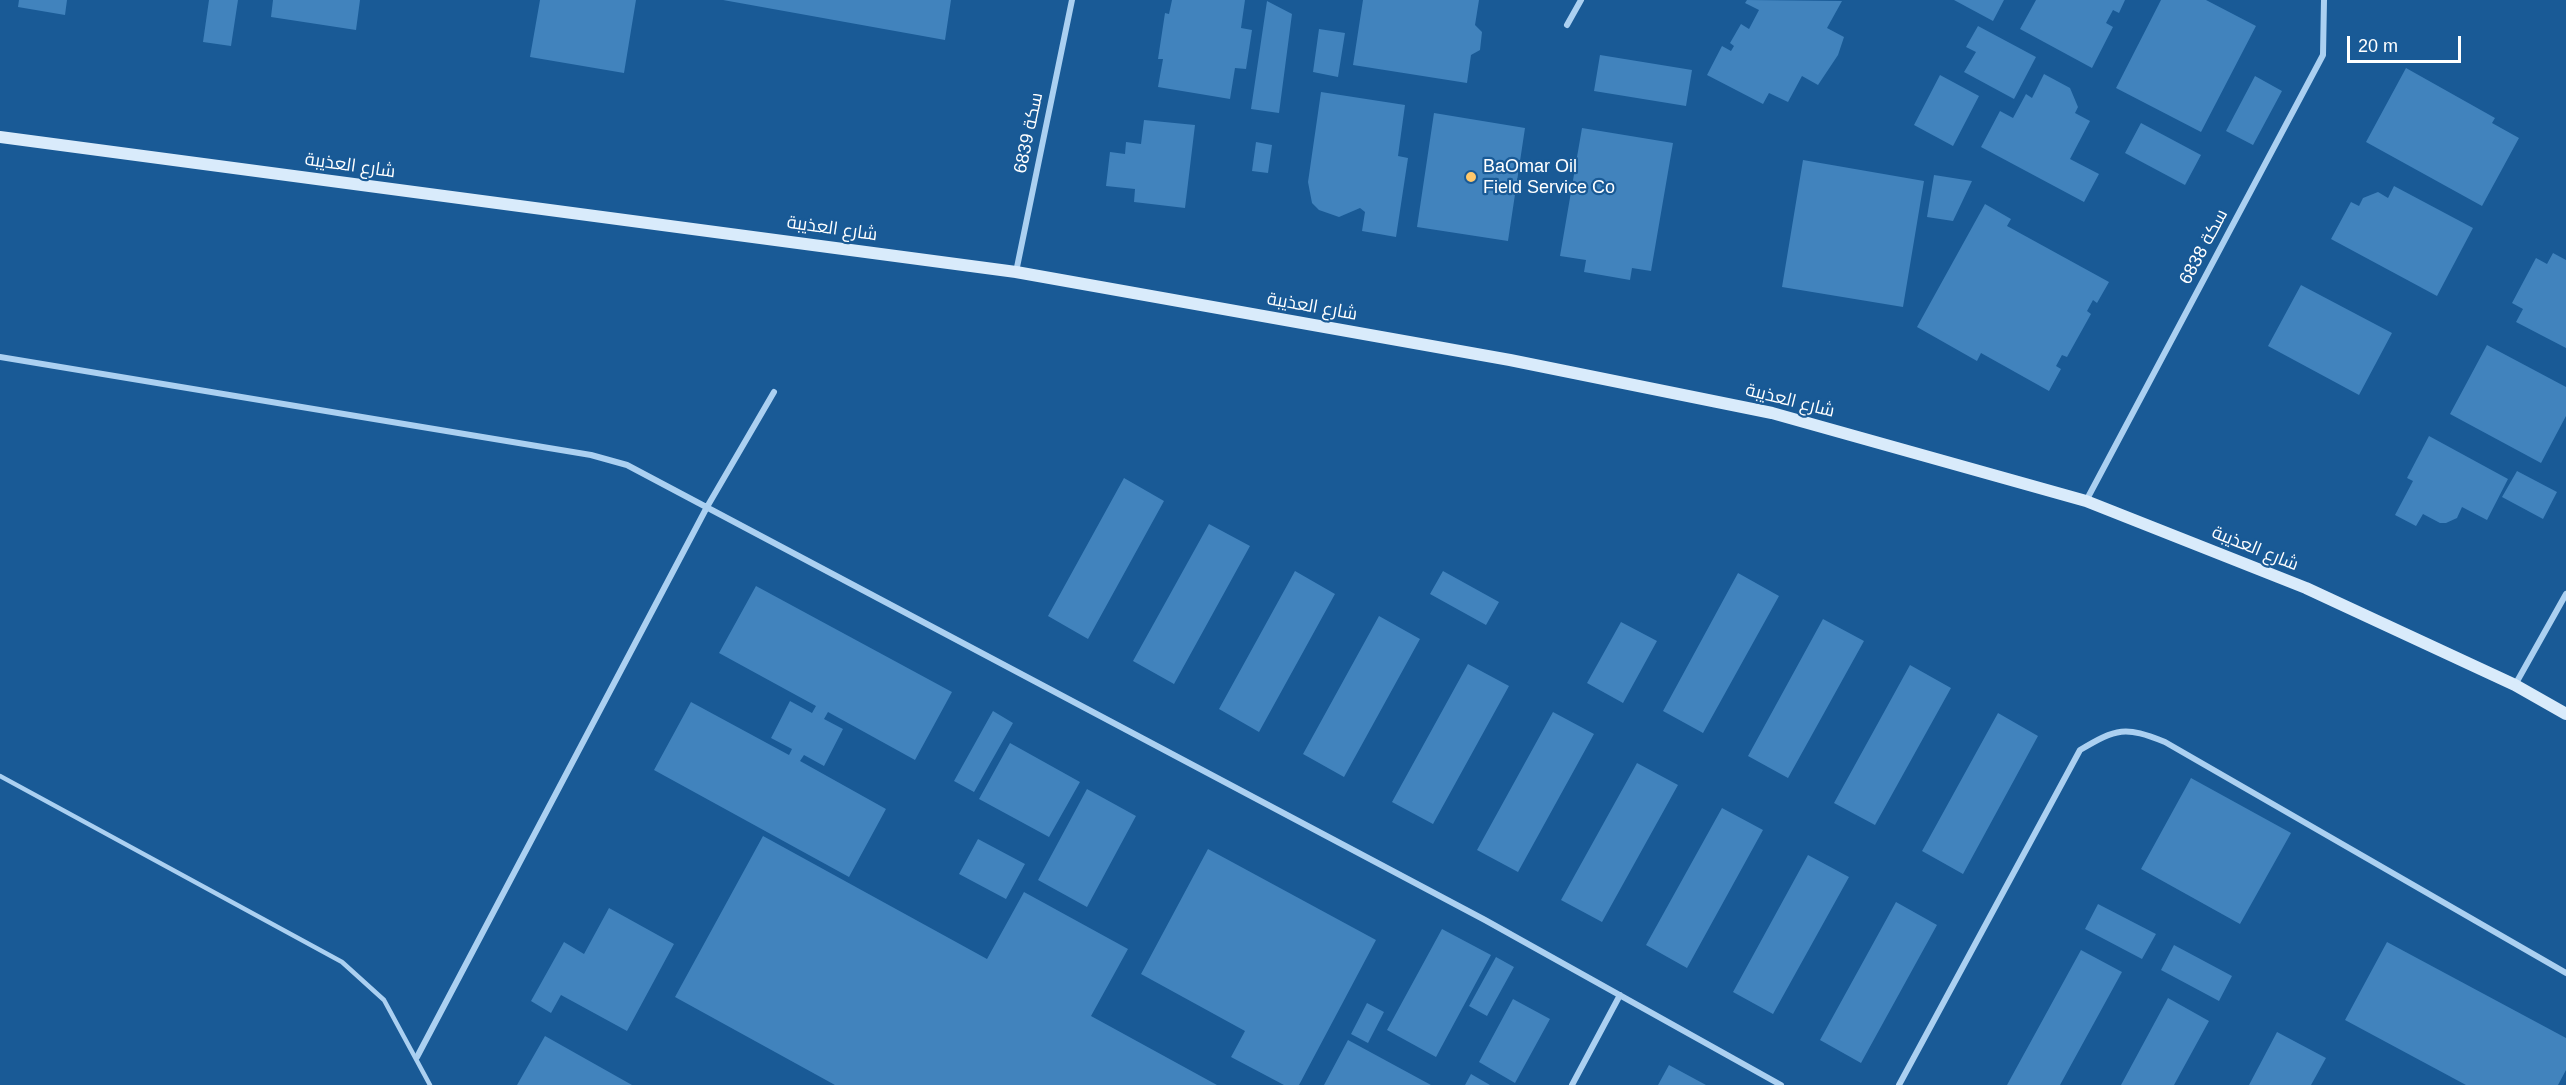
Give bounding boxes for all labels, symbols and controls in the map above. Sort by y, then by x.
scale bar [2350,24,2464,62]
text: 20 m [2358,36,2398,56]
street label: سكة 6839 [1010,91,1048,175]
street label: شارع العذيبة [303,149,397,183]
place label: BaOmar Oil Field Service Co [1483,156,1615,198]
marker: BaOmar Oil Field Service Co [1464,170,1478,184]
street label: سكة 6838 [2175,206,2233,288]
street label: شارع العذيبة [785,212,879,246]
street label: شارع العذيبة [1265,288,1359,326]
street label: شارع العذيبة [1743,379,1837,423]
street label: شارع العذيبة [2209,522,2301,576]

